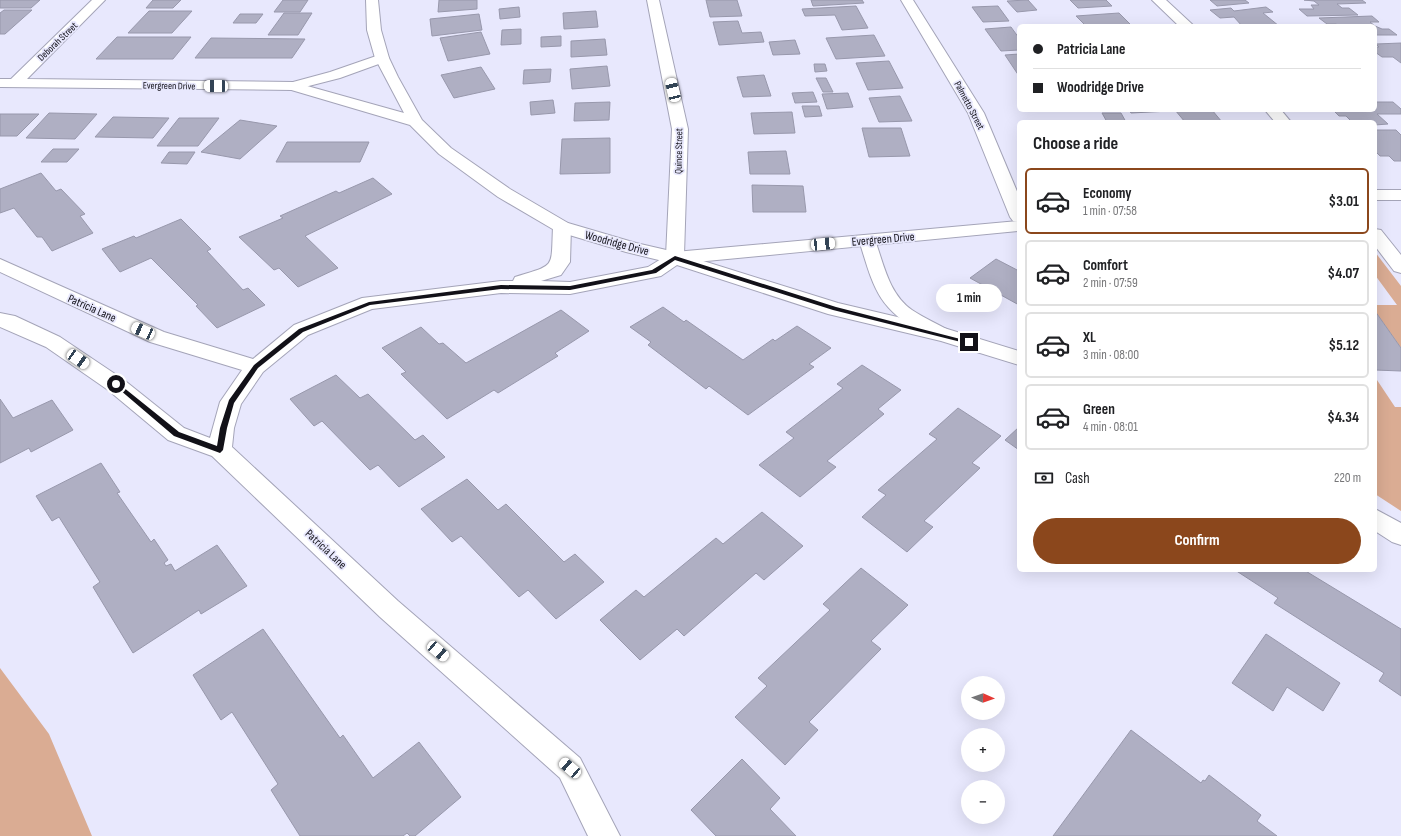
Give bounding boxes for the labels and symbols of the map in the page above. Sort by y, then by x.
street label: Deborah Street [35,20,80,64]
car [664,77,682,103]
street label: Palmetto Street [951,79,987,132]
street label: Evergreen Drive [143,80,195,92]
car [204,80,228,92]
street label: Quince Street [673,128,685,174]
street label: Woodridge Drive [583,228,651,259]
street label: Evergreen Drive [851,229,915,250]
car [811,237,835,251]
callout: 1 min [936,284,1002,312]
street label: Patricia Lane [65,291,119,326]
car [130,321,156,341]
route end [960,333,978,351]
car [65,347,91,371]
route start [107,375,125,393]
street label: Patricia Lane [302,526,350,573]
car [425,639,451,663]
north arrow [961,676,1005,720]
car [557,756,583,780]

